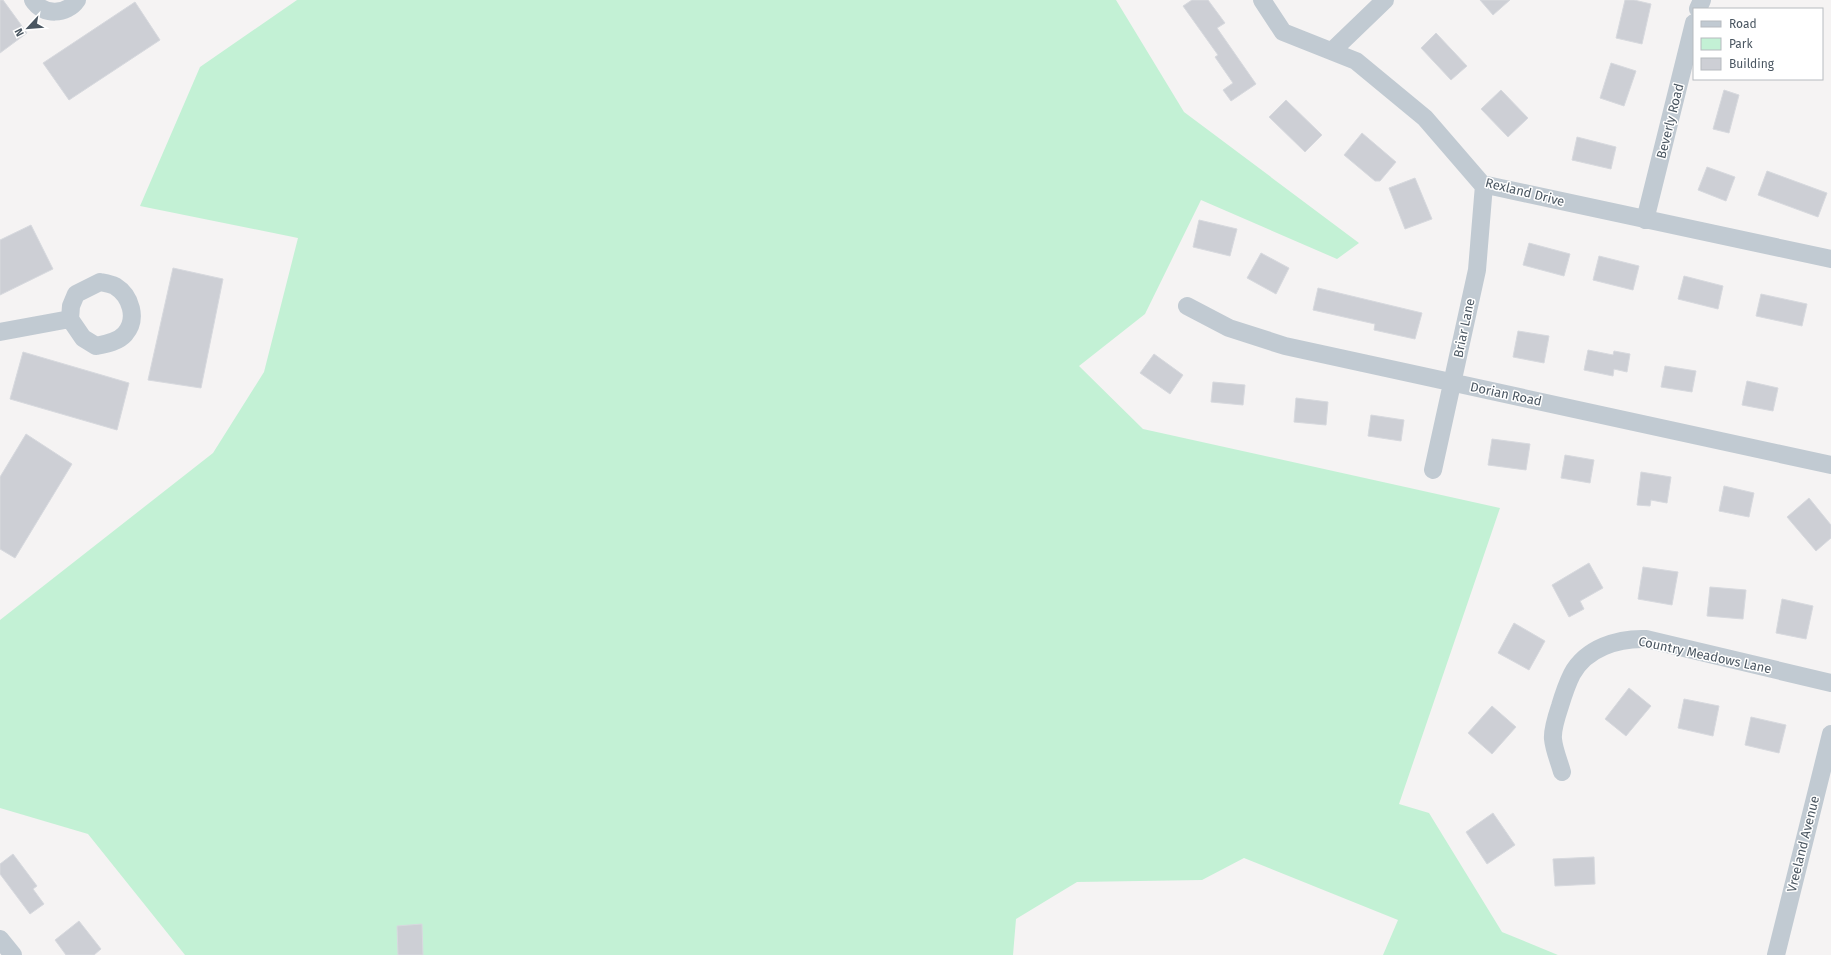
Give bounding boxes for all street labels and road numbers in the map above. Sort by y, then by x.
street label: Beverly Road [1653,82,1687,160]
street label: Rexland Drive [1484,175,1566,209]
street label: Briar Lane [1450,297,1478,359]
street label: Dorian Road [1469,379,1543,409]
street label: Country Meadows Lane [1637,634,1773,676]
street label: Vreeland Avenue [1784,794,1822,894]

